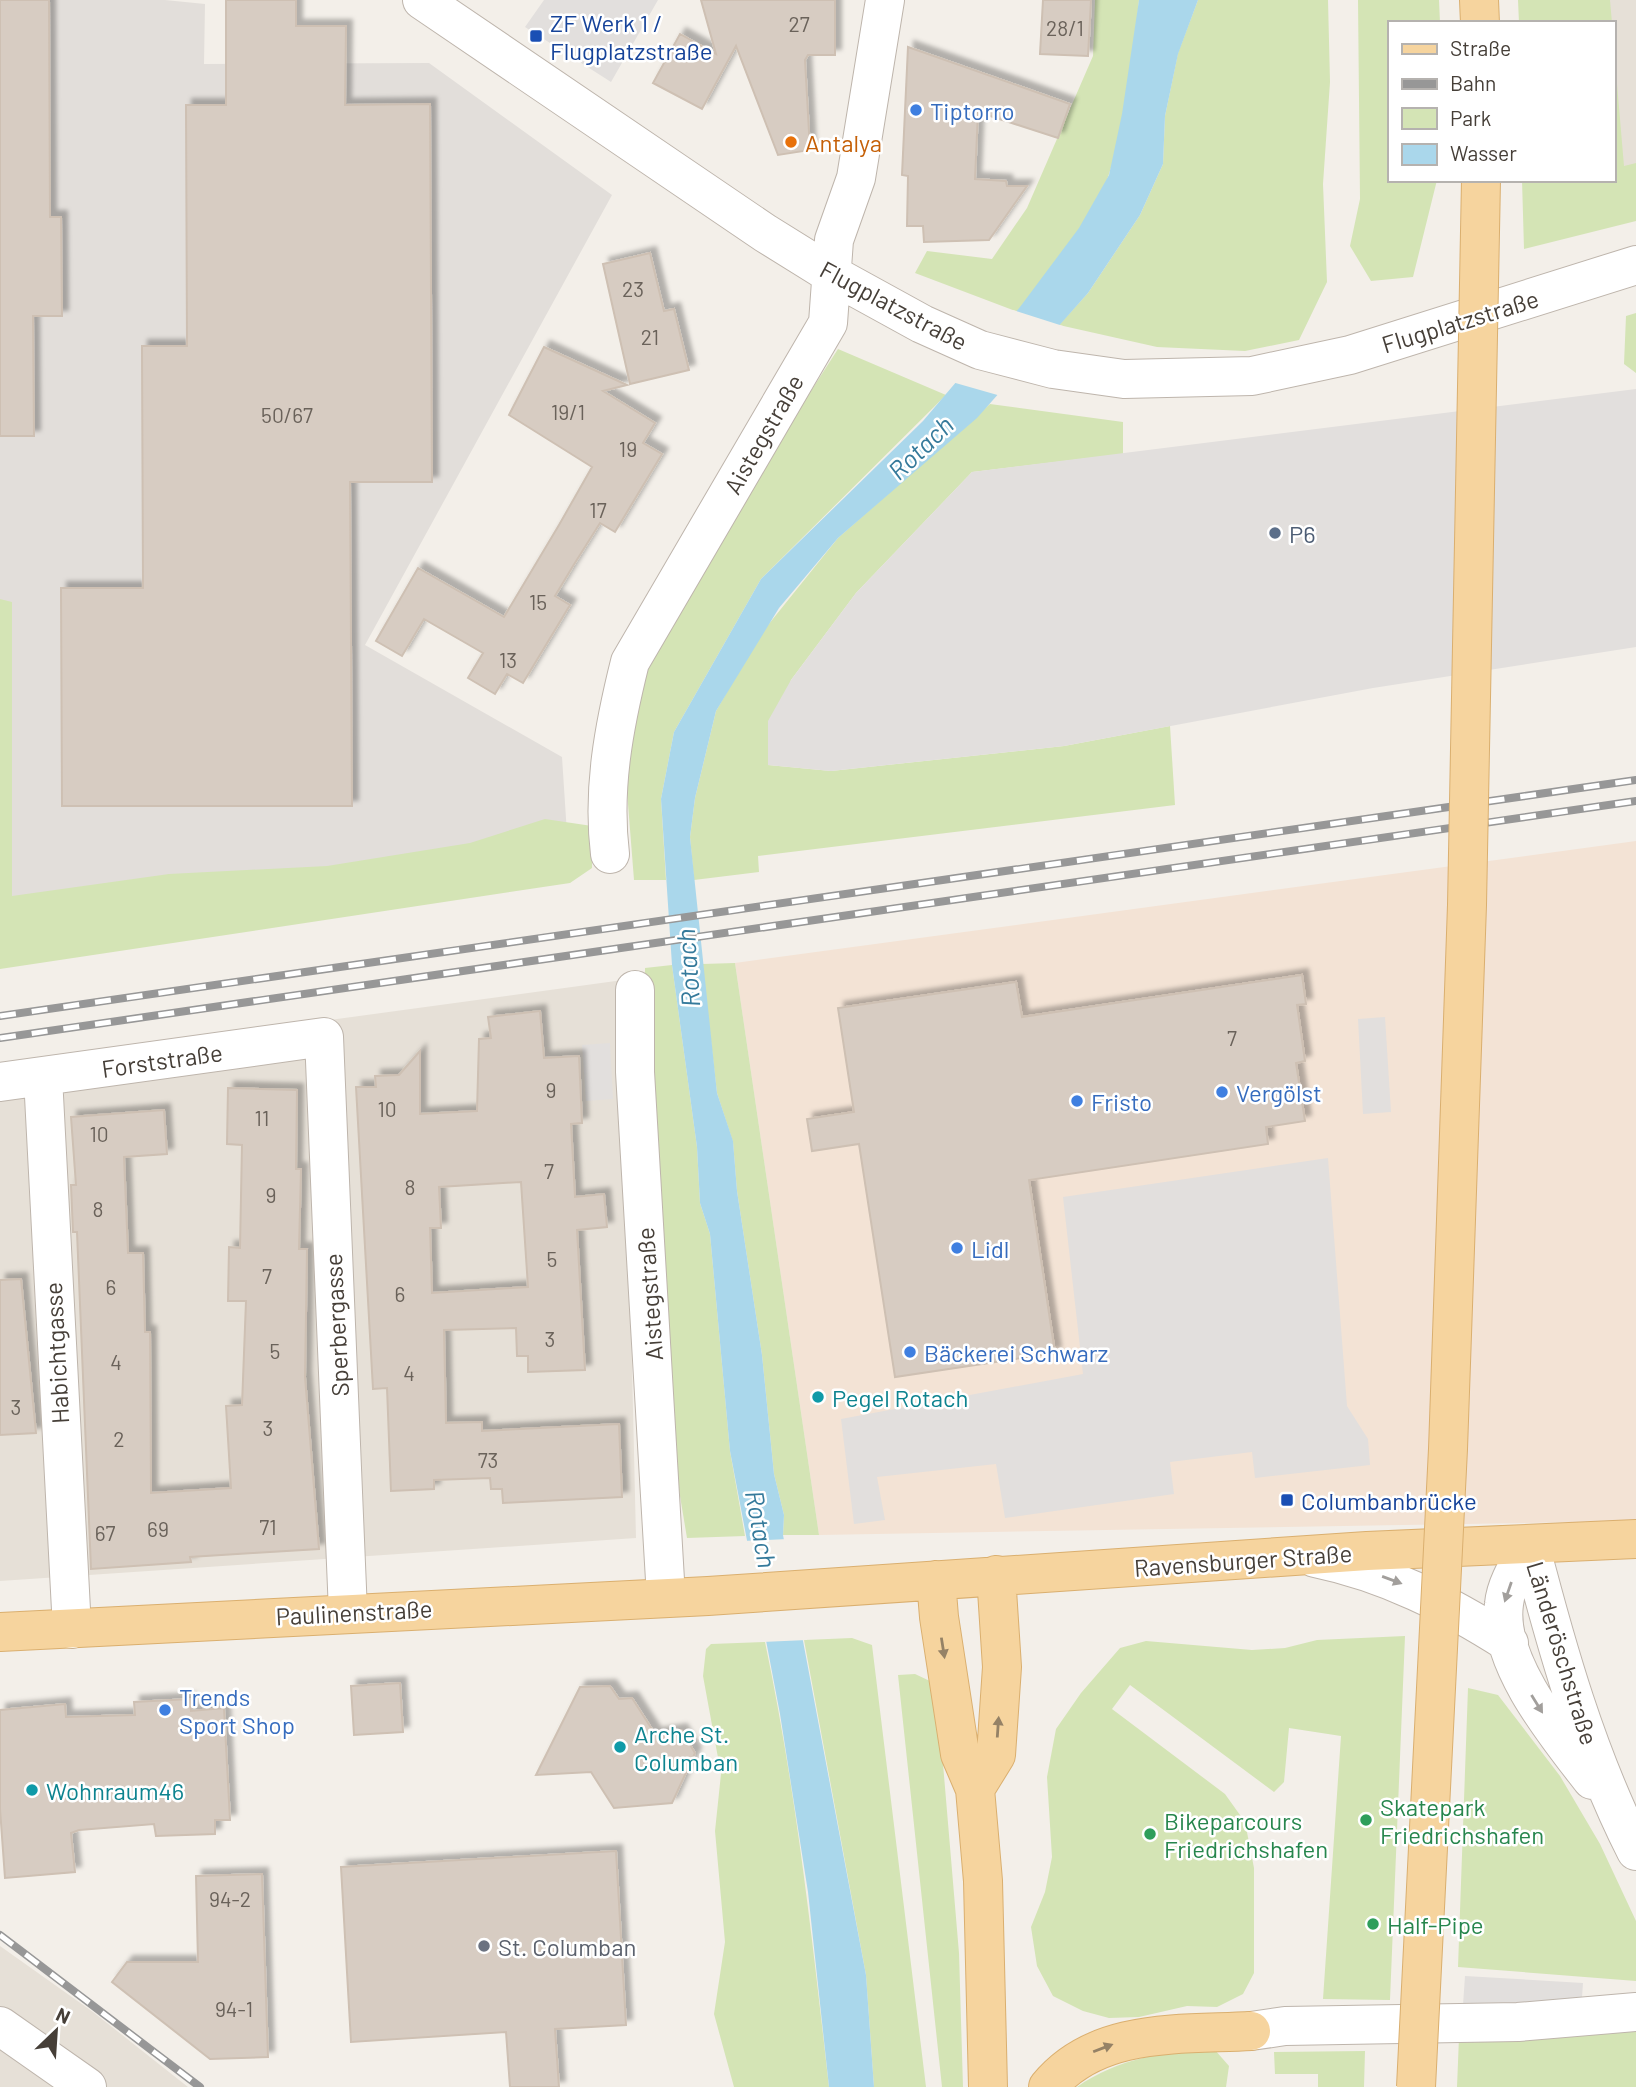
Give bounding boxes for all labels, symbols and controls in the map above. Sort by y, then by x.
place label: ZF Werk 1 / Flugplatzstraße [550,8,713,65]
house number: 27 [788,11,810,36]
house number: 28/1 [1046,15,1084,40]
legend [1388,21,1615,182]
marker: ZF Werk 1 / Flugplatzstraße [528,28,544,44]
text: Straße [1450,35,1511,60]
text: Bahn [1450,70,1496,95]
place label: Tiptorro [930,96,1015,125]
marker: Tiptorro [908,102,924,118]
text: Park [1450,105,1491,130]
place label: Antalya [805,128,882,157]
marker: Antalya [783,134,799,150]
text: Wasser [1450,140,1517,165]
street label: Flugplatzstraße [815,254,973,356]
house number: 23 [622,276,644,301]
street label: Flugplatzstraße [1378,283,1542,359]
house number: 21 [641,324,659,349]
street label: Aistegstraße [717,369,809,499]
house number: 19/1 [551,399,585,424]
house number: 50/67 [261,402,313,427]
water label: Rotach [881,409,959,485]
house number: 19 [619,436,637,461]
house number: 17 [589,497,607,522]
place label: P6 [1289,519,1316,548]
marker: P6 [1267,525,1283,541]
house number: 15 [529,589,547,614]
house number: 13 [499,647,517,672]
water label: Rotach [669,928,705,1008]
house number: 7 [1227,1025,1237,1050]
street label: Forststraße [100,1037,224,1083]
house number: 9 [546,1077,556,1102]
place label: Vergölst [1236,1078,1322,1107]
marker: Vergölst [1214,1084,1230,1100]
place label: Fristo [1091,1087,1152,1116]
marker: Fristo [1069,1093,1085,1109]
house number: 10 [377,1096,397,1121]
house number: 11 [255,1105,269,1130]
house number: 10 [89,1121,109,1146]
house number: 7 [544,1158,554,1183]
house number: 8 [405,1174,415,1199]
house number: 9 [266,1182,276,1207]
house number: 8 [93,1196,103,1221]
street label: Aistegstraße [630,1226,668,1362]
place label: Lidl [971,1234,1009,1263]
marker: Lidl [949,1240,965,1256]
house number: 5 [547,1246,557,1271]
street label: Sperbergasse [318,1253,354,1397]
house number: 7 [262,1263,272,1288]
house number: 6 [106,1274,116,1299]
street label: Habichtgasse [38,1281,74,1425]
house number: 6 [395,1281,405,1306]
house number: 3 [545,1326,555,1351]
house number: 5 [270,1338,280,1363]
place label: Bäckerei Schwarz [924,1338,1108,1367]
marker: Bäckerei Schwarz [902,1344,918,1360]
house number: 4 [110,1349,122,1374]
house number: 4 [403,1360,415,1385]
place label: Pegel Rotach [832,1383,969,1412]
marker: Pegel Rotach [810,1389,826,1405]
house number: 3 [11,1394,21,1419]
house number: 3 [263,1415,273,1440]
house number: 2 [113,1426,125,1451]
house number: 73 [478,1447,498,1472]
place label: Columbanbrücke [1301,1486,1477,1515]
water label: Rotach [740,1488,784,1570]
marker: Columbanbrücke [1279,1492,1295,1508]
house number: 71 [259,1514,277,1539]
house number: 69 [147,1516,169,1541]
house number: 67 [95,1520,115,1545]
street label: Ravensburger Straße [1133,1538,1353,1582]
street label: Länderöschstraße [1521,1558,1605,1748]
one-way arrow [1382,1575,1403,1586]
one-way arrow [1502,1582,1513,1603]
street label: Paulinenstraße [275,1593,433,1631]
one-way arrow [938,1637,949,1659]
place label: Trends Sport Shop [179,1682,295,1739]
one-way arrow [1530,1694,1543,1714]
marker: Trends Sport Shop [157,1702,173,1718]
one-way arrow [993,1716,1004,1738]
place label: Arche St. Columban [634,1719,738,1776]
marker: Arche St. Columban [612,1739,628,1755]
place label: Wohnraum46 [46,1776,184,1805]
marker: Wohnraum46 [24,1782,40,1798]
place label: Skatepark Friedrichshafen [1380,1792,1544,1849]
place label: Bikeparcours Friedrichshafen [1164,1806,1328,1863]
marker: Skatepark Friedrichshafen [1358,1812,1374,1828]
marker: Bikeparcours Friedrichshafen [1142,1826,1158,1842]
house number: 94-2 [209,1886,251,1911]
place label: Half-Pipe [1387,1910,1484,1939]
marker: Half-Pipe [1365,1916,1381,1932]
place label: St. Columban [498,1932,636,1961]
marker: St. Columban [476,1938,492,1954]
north arrow [21,1996,91,2066]
house number: 94-1 [215,1996,253,2021]
text: N [53,2002,74,2028]
one-way arrow [1093,2043,1114,2054]

